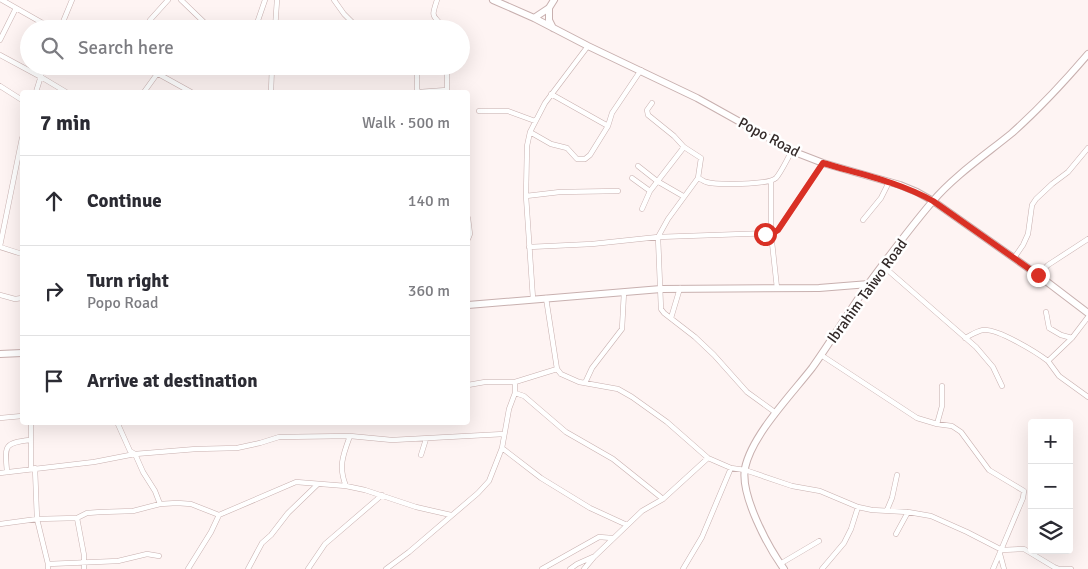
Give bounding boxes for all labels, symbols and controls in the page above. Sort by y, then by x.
search box [20,20,470,75]
icon: search [38,34,66,62]
text: Search here [78,36,174,60]
text: 7 min [40,110,91,136]
text: Walk · 500 m [362,113,450,133]
street label: Popo Road [735,113,803,161]
icon: ahead [40,187,68,215]
text: Continue [87,189,162,213]
text: 140 m [408,191,450,211]
route start [754,223,777,246]
street label: Ibrahim Taiwo Road [823,235,911,347]
route end [1027,264,1050,287]
text: Turn right [87,269,169,293]
icon: right [40,277,68,305]
text: 360 m [408,281,450,301]
text: Popo Road [87,293,159,313]
icon: arrive [40,367,68,395]
text: Arrive at destination [87,369,258,393]
map controls [1028,419,1073,554]
button: + [1028,419,1073,464]
button: − [1028,464,1073,509]
button: layers [1028,509,1073,554]

